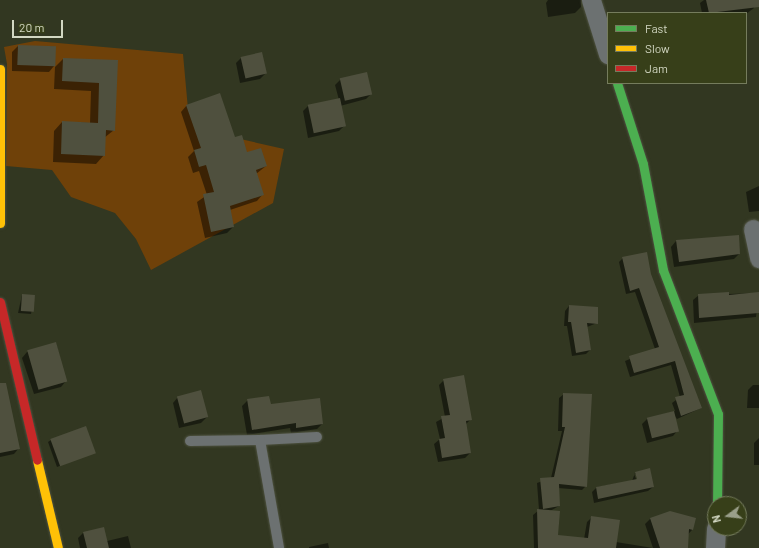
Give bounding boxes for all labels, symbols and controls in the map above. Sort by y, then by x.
scale bar [14,12,65,38]
legend [607,12,747,84]
text: 20 m [19,20,45,34]
text: Fast [645,21,668,35]
text: Slow [645,41,670,55]
text: Jam [645,61,668,75]
north arrow [707,496,747,536]
text: N [709,514,723,524]

